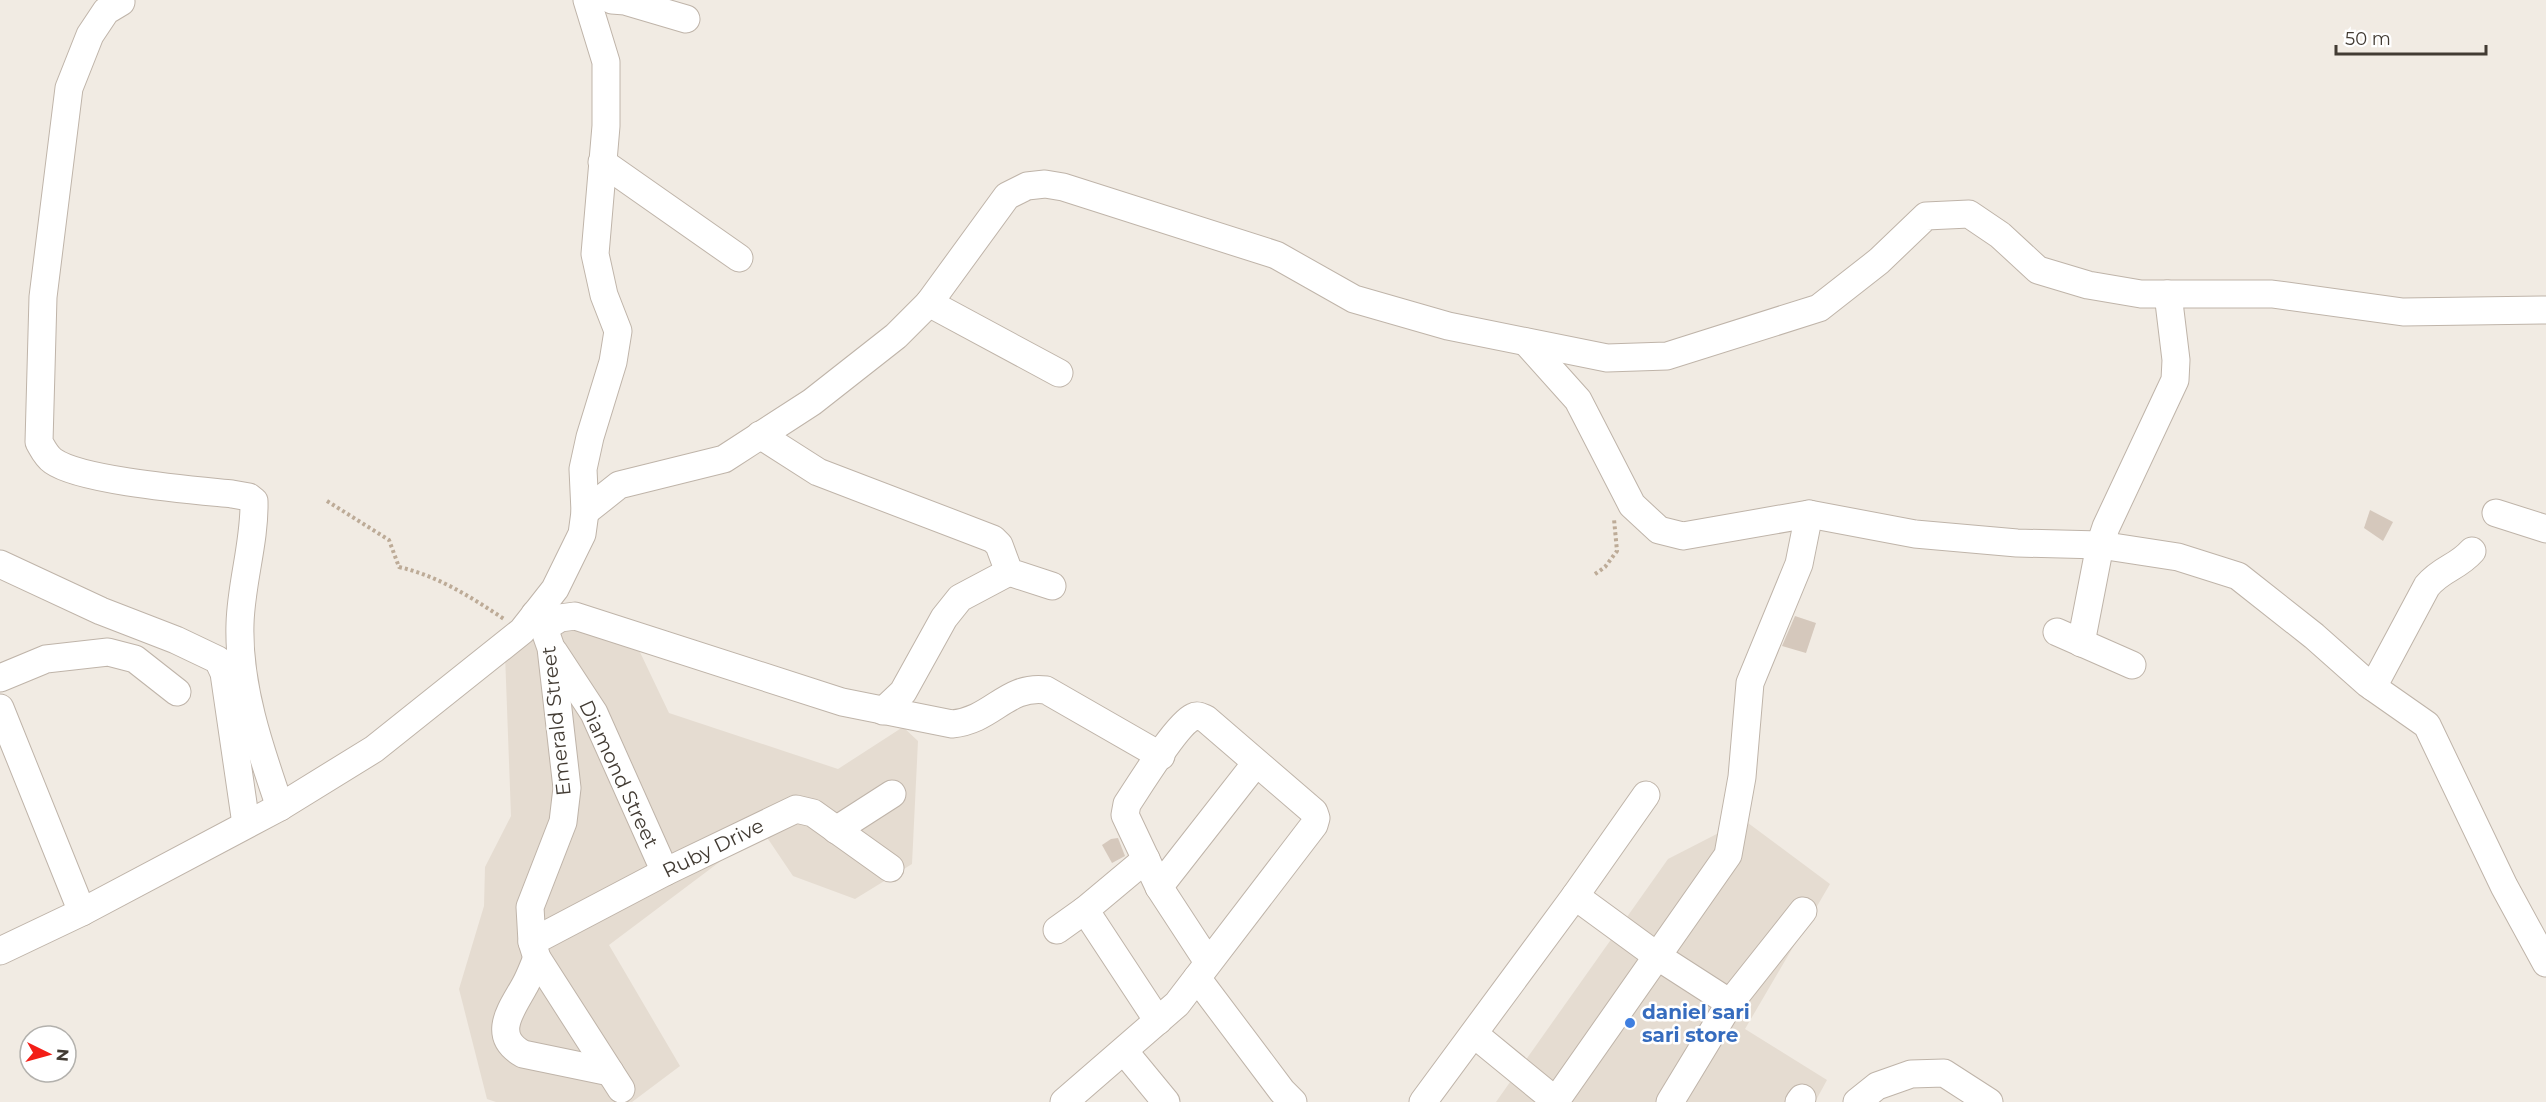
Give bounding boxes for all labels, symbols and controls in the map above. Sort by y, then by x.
scale bar [2336,18,2486,56]
text: 50 m [2345,28,2391,50]
street label: Emerald Street [536,645,576,797]
street label: Diamond Street [574,696,664,852]
street label: Ruby Drive [658,813,768,883]
place label: daniel sari sari store [1642,1000,1750,1047]
marker: daniel sari sari store [1623,1016,1637,1030]
north arrow [18,1024,78,1084]
text: N [52,1048,72,1063]

